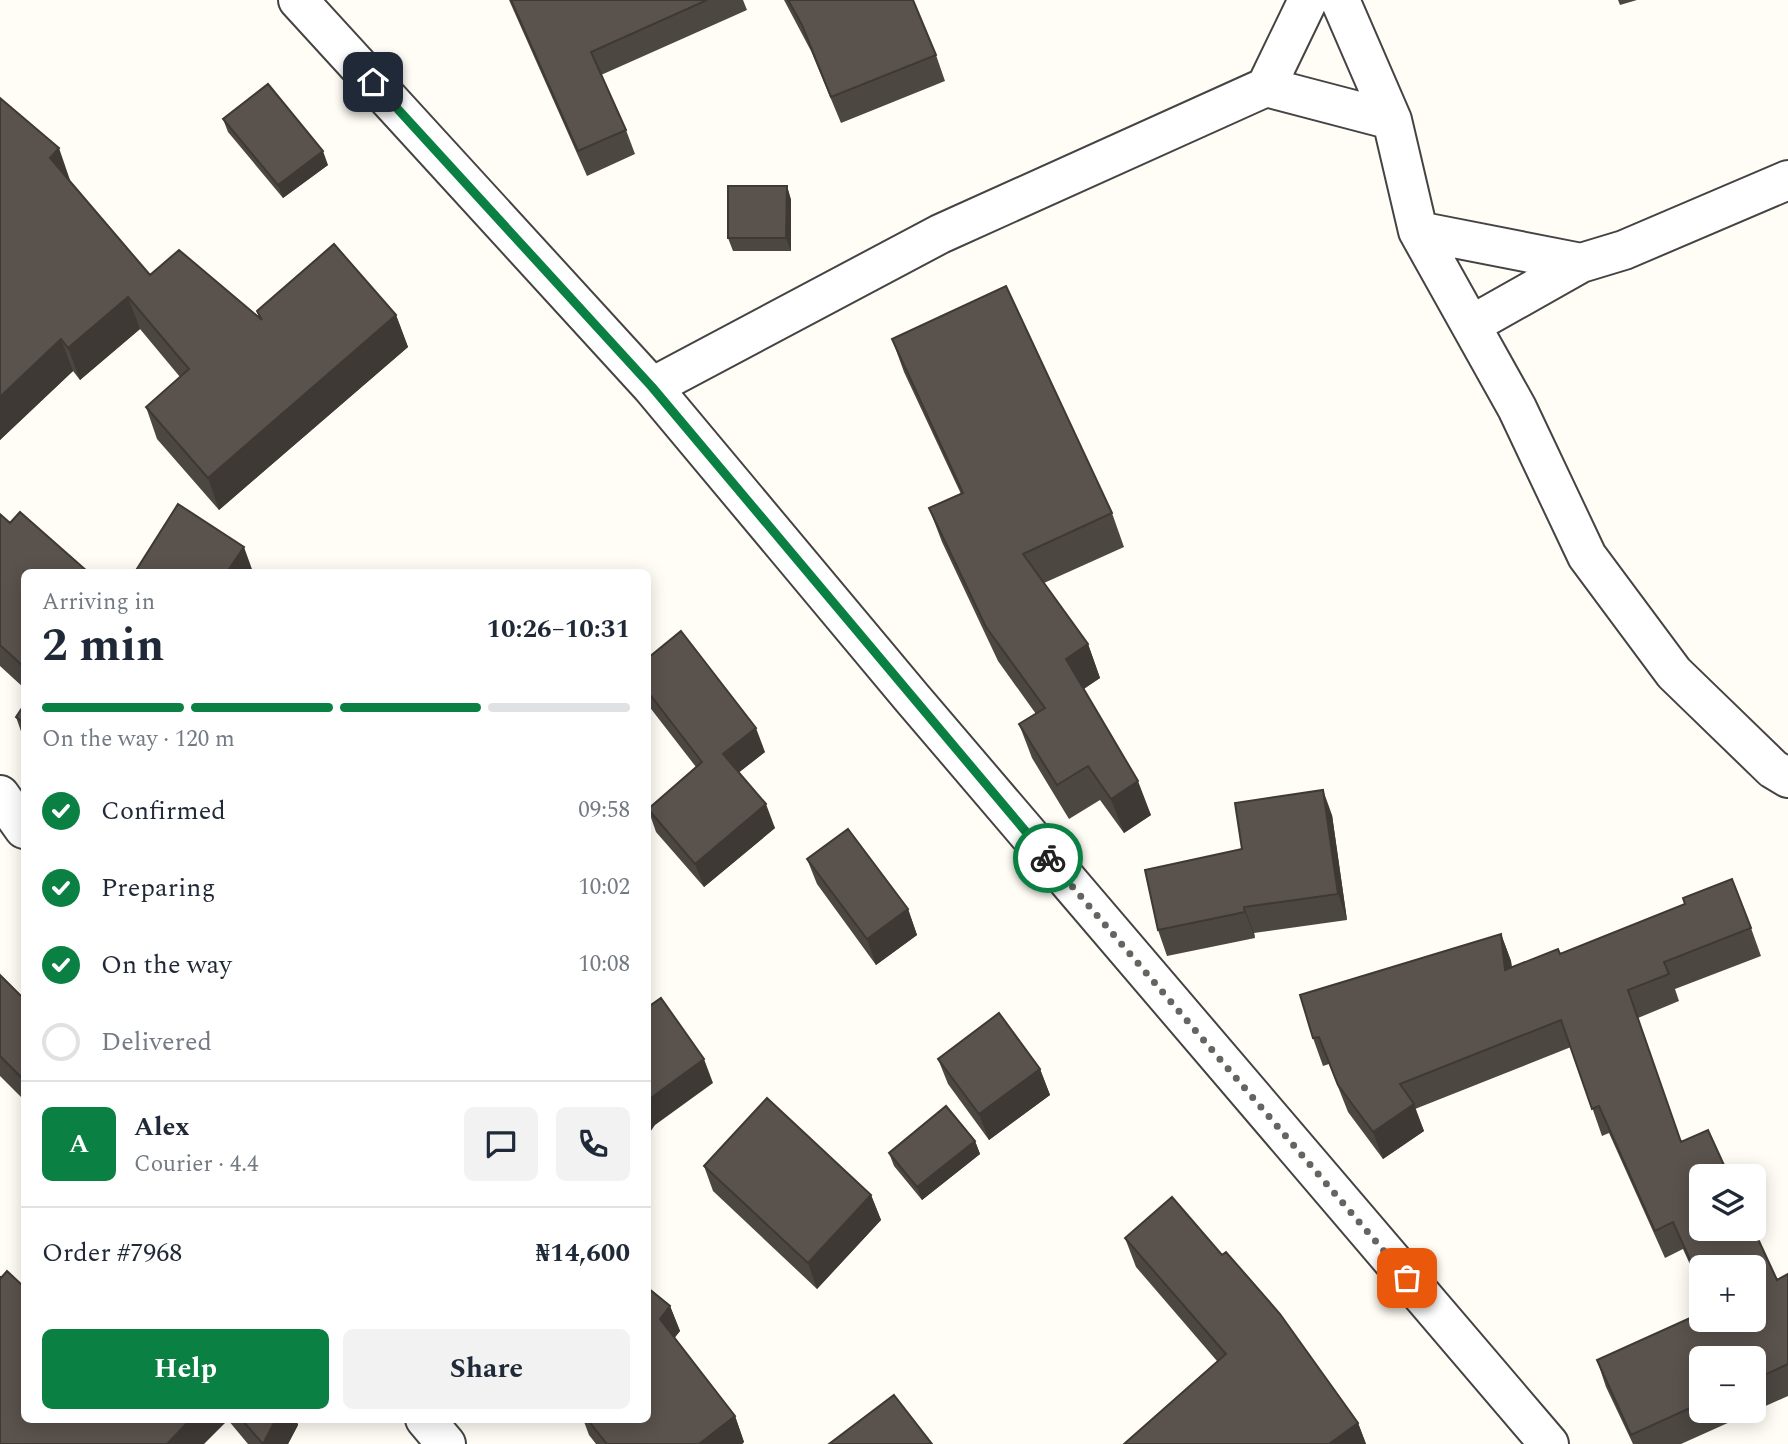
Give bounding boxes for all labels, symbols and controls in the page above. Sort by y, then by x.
pin [343,52,403,112]
icon: home [354,63,392,101]
text: Arriving in [42,585,155,620]
text: 10:26–10:31 [486,609,630,649]
text: 2 min [42,611,164,681]
text: On the way · 120 m [42,722,235,757]
text: Confirmed [101,791,226,831]
icon: check [42,792,80,830]
text: 09:58 [578,793,630,828]
courier [1013,823,1083,893]
icon: bike [1029,839,1067,877]
text: Preparing [101,868,215,908]
icon: check [42,869,80,907]
text: 10:02 [578,870,630,905]
text: On the way [101,945,232,985]
icon: check [42,946,80,984]
text: 10:08 [578,947,630,982]
text: Delivered [101,1022,212,1062]
text: Alex [134,1107,189,1147]
button: chat [464,1107,538,1181]
button: phone [556,1107,630,1181]
text: A [69,1124,89,1164]
text: Courier · 4.4 [134,1147,259,1182]
map controls [1689,1164,1766,1423]
button: layers [1689,1164,1766,1241]
text: Order #7968 [42,1233,182,1273]
text: ₦14,600 [536,1233,630,1273]
pin [1377,1248,1437,1308]
button: + [1689,1255,1766,1332]
icon: bag [1388,1259,1426,1297]
button: Help [42,1329,329,1409]
button: Share [343,1329,630,1409]
button: − [1689,1346,1766,1423]

